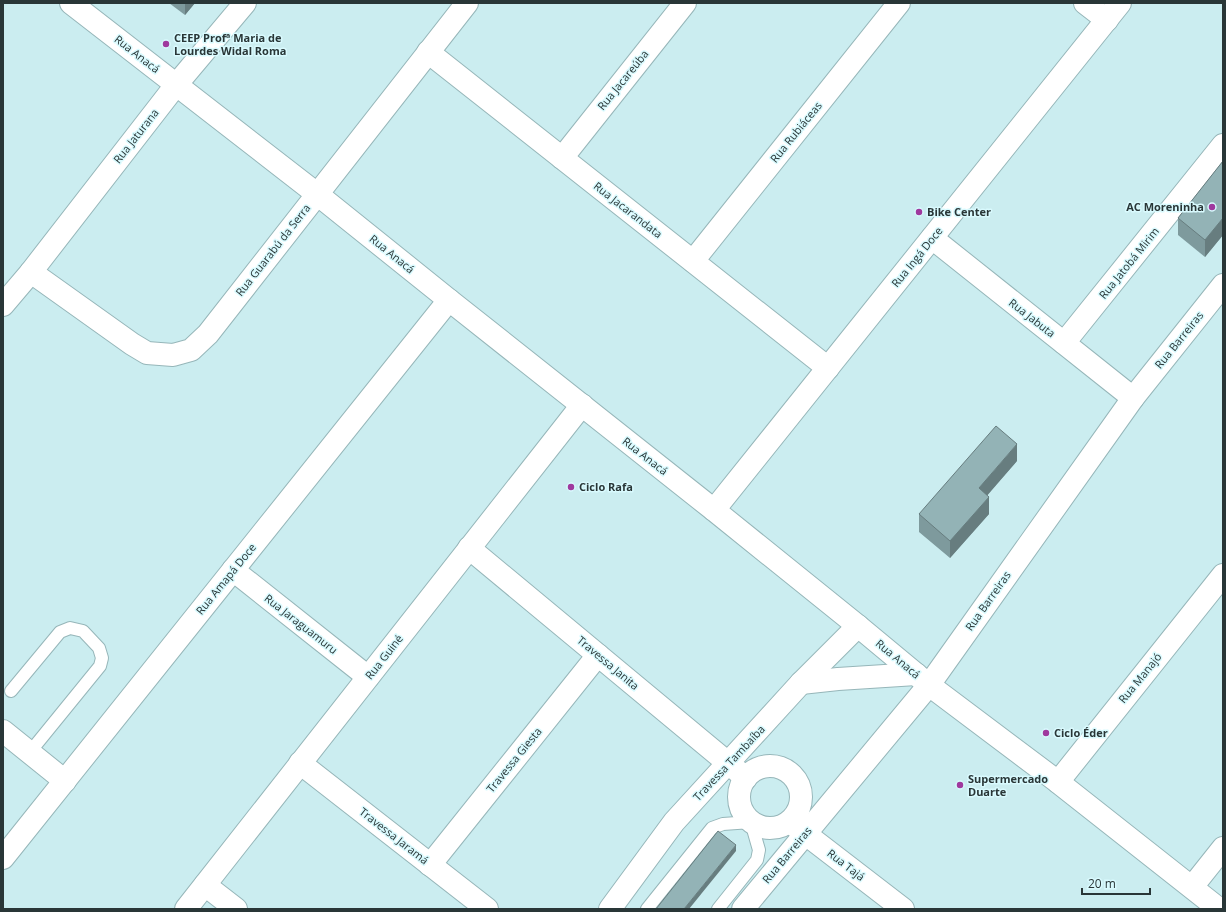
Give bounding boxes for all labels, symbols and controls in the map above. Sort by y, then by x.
place label: CEEP Profª Maria de Lourdes Widal Roma [174,30,286,58]
street label: Rua Anacá [112,31,163,76]
marker: CEEP Profª Maria de Lourdes Widal Roma [161,39,171,49]
street label: Rua Jacareúba [594,47,651,113]
street label: Rua Rubiáceas [766,98,825,165]
street label: Rua Jaturana [109,105,162,166]
street label: Rua Jacarandata [591,178,666,241]
place label: AC Moreninha [1126,199,1204,214]
street label: Rua Guarabú da Serra [232,200,313,299]
marker: AC Moreninha [1207,202,1217,212]
place label: Bike Center [927,204,991,219]
marker: Bike Center [914,207,924,217]
street label: Rua Ingá Doce [888,223,946,290]
street label: Rua Jatobá Mirim [1095,224,1162,302]
street label: Rua Anacá [367,231,418,276]
street label: Rua Jabuta [1006,295,1059,340]
street label: Rua Barreiras [1151,308,1206,371]
street label: Rua Anacá [620,433,671,478]
place label: Ciclo Rafa [579,479,633,494]
marker: Ciclo Rafa [566,482,576,492]
street label: Rua Amapá Doce [192,540,259,617]
street label: Rua Barreiras [962,568,1014,633]
street label: Rua Jaraguamuru [262,590,341,657]
street label: Rua Guiné [361,631,406,682]
street label: Travessa Janita [574,632,642,693]
street label: Rua Anacá [873,636,924,682]
street label: Rua Manajó [1115,649,1165,706]
street label: Travessa Tambaíba [690,721,768,804]
street label: Travessa Giesta [483,724,545,796]
place label: Ciclo Éder [1054,725,1108,740]
marker: Ciclo Éder [1041,728,1051,738]
place label: Supermercado Duarte [968,771,1048,799]
marker: Supermercado Duarte [955,780,965,790]
street label: Travessa Jaramá [357,804,432,867]
street label: Rua Barreiras [759,823,815,886]
street label: Rua Tajá [825,845,868,884]
scale bar [1082,870,1150,896]
text: 20 m [1088,875,1116,892]

